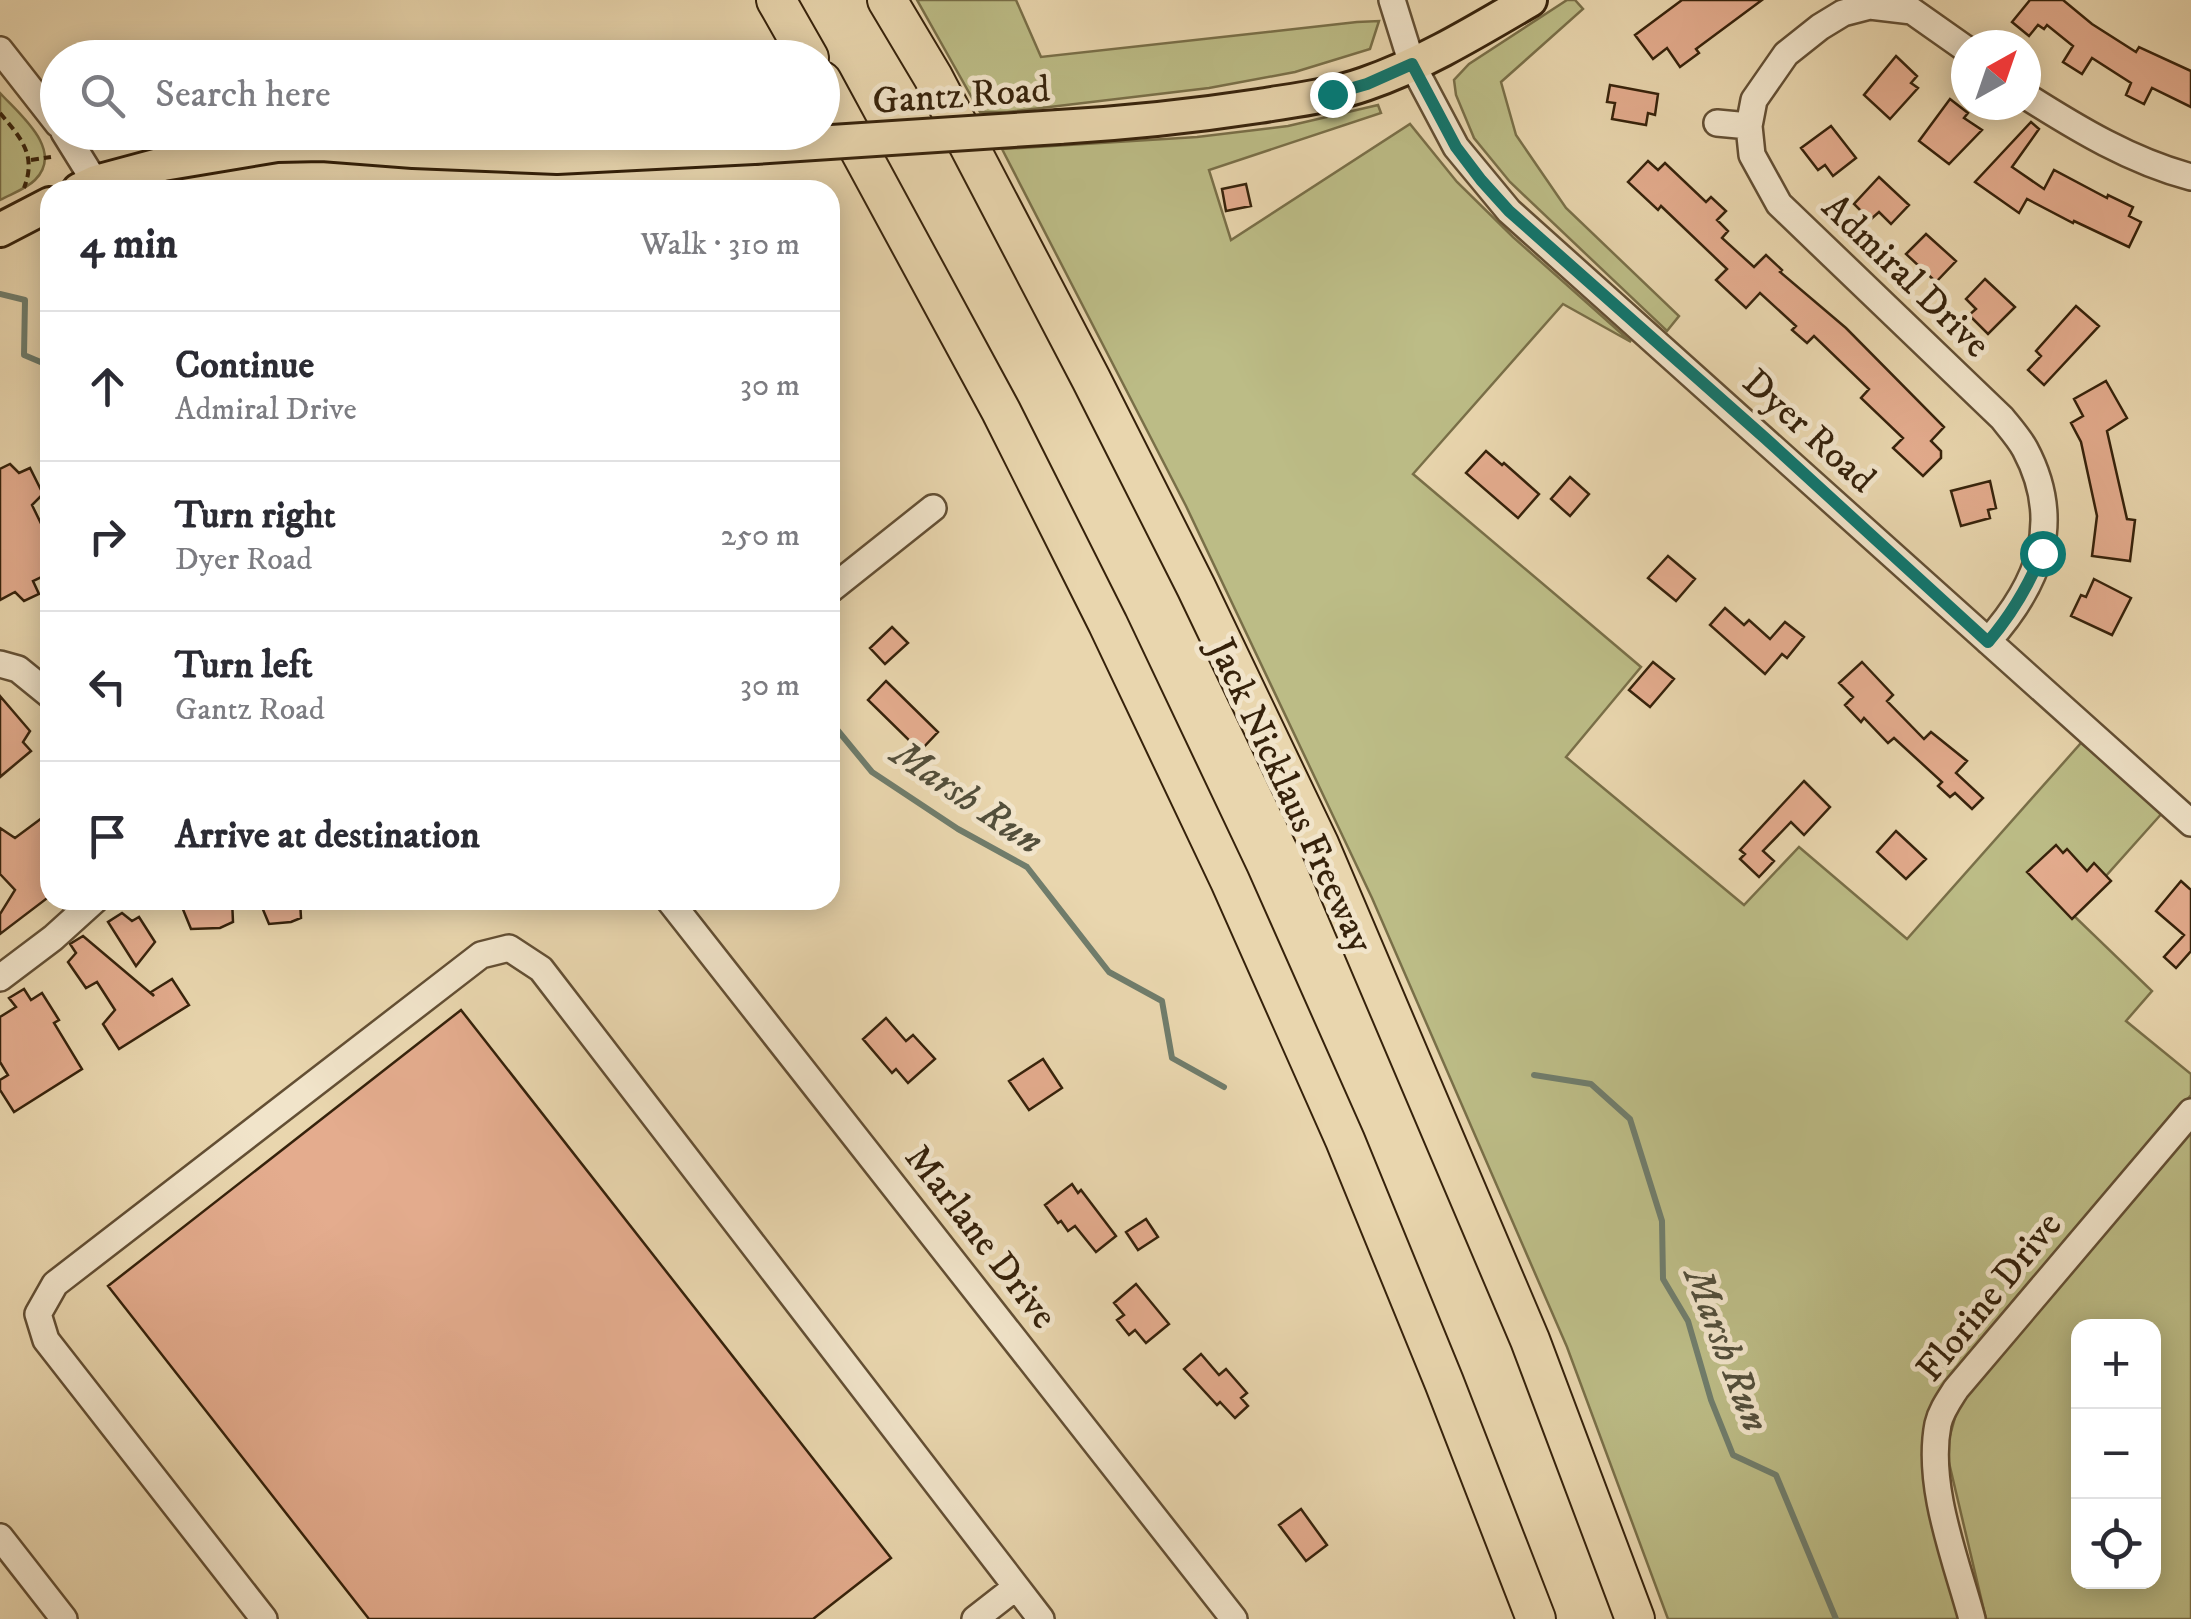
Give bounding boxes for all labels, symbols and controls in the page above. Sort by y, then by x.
north arrow [1951,30,2041,120]
search box [40,40,840,150]
street label: Gantz Road [871,66,1052,126]
icon: search [75,68,130,123]
text: Search here [155,71,331,119]
route end [1310,72,1356,118]
street label: Admiral Drive [1811,184,2000,369]
text: 4 min [80,219,178,271]
text: Walk · 310 m [640,225,800,265]
text: Continue [175,342,314,390]
icon: ahead [80,359,135,414]
street label: Dyer Road [1732,359,1885,504]
text: 30 m [740,366,800,406]
text: Admiral Drive [175,390,357,430]
text: Turn right [175,492,336,540]
icon: right [80,509,135,564]
text: 250 m [720,516,800,556]
route start [2020,531,2066,577]
text: Dyer Road [175,540,312,580]
street label: Jack Nicklaus Freeway [1195,628,1384,961]
text: Turn left [175,642,313,690]
icon: left [80,659,135,714]
text: 30 m [740,666,800,706]
text: Gantz Road [175,690,325,730]
water label: Marsh Run [879,728,1052,867]
icon: arrive [80,809,135,864]
text: Arrive at destination [175,812,480,860]
street label: Marlane Drive [894,1136,1067,1339]
street label: Florine Drive [1906,1202,2073,1392]
water label: Marsh Run [1670,1258,1779,1439]
map controls [2071,1319,2161,1589]
button: + [2071,1319,2161,1409]
button: − [2071,1409,2161,1499]
button: locate [2071,1499,2161,1589]

